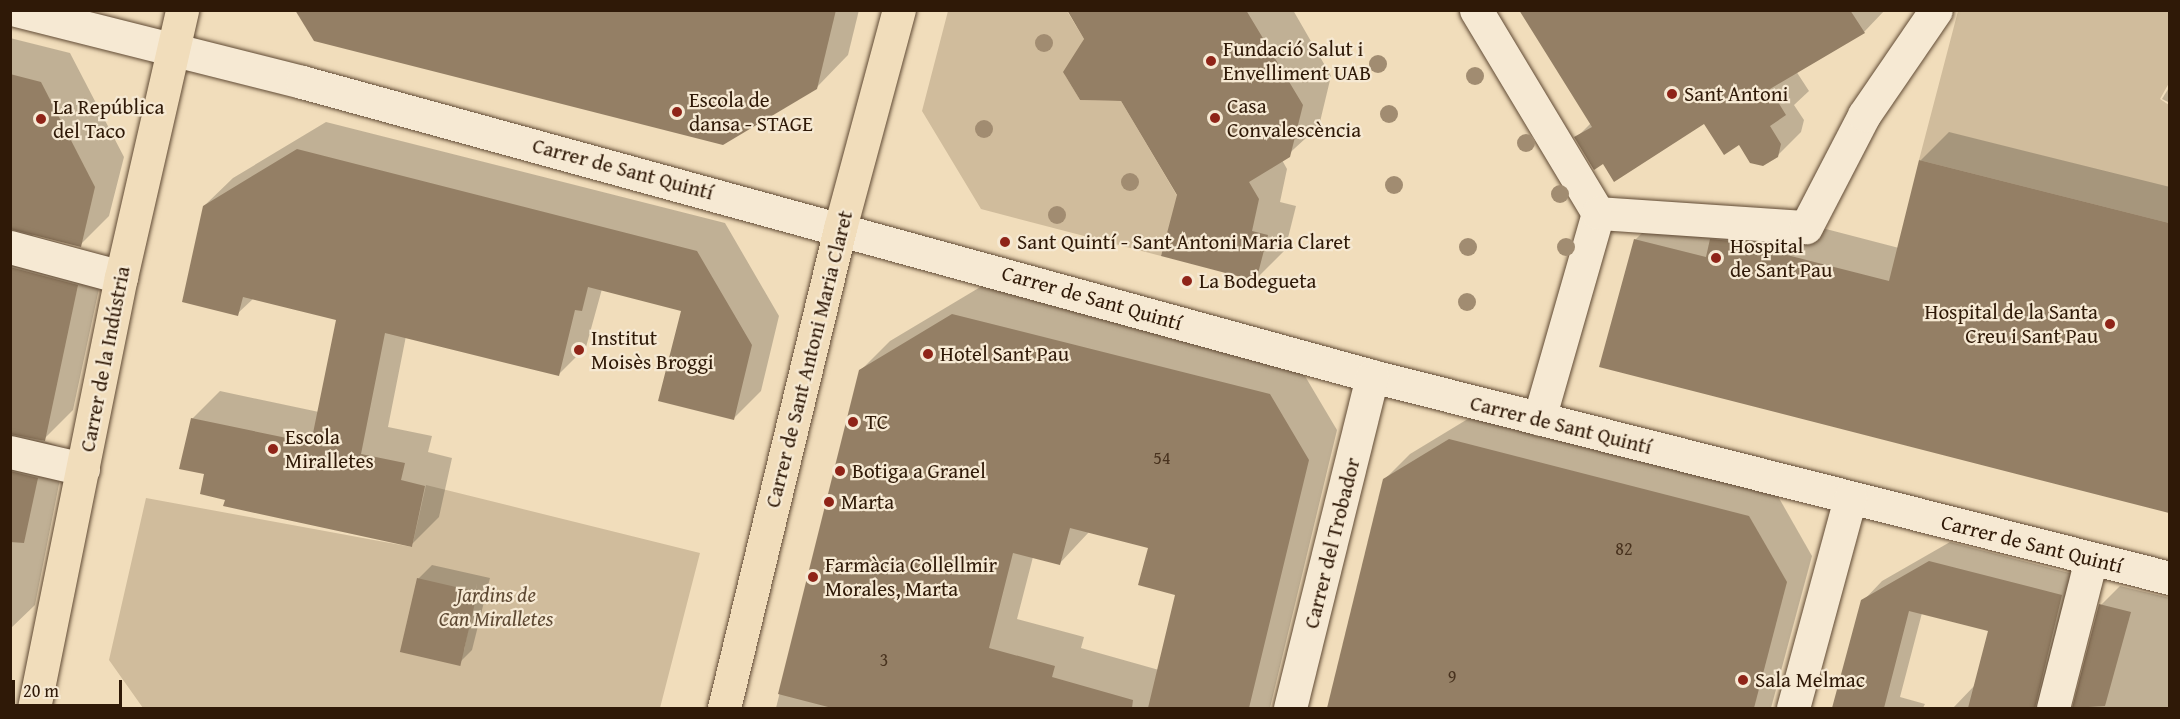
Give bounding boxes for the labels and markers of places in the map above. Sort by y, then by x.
place label: Fundació Salut i Envelliment UAB [1223,36,1371,86]
marker: Fundació Salut i Envelliment UAB [1204,54,1218,68]
place label: Sant Antoni [1684,81,1788,107]
place label: Escola de dansa - STAGE [689,87,813,137]
marker: Sant Antoni [1665,87,1679,101]
place label: Casa Convalescència [1227,93,1361,143]
place label: La República del Taco [53,94,164,144]
marker: Escola de dansa - STAGE [670,105,684,119]
marker: Casa Convalescència [1208,111,1222,125]
marker: La República del Taco [34,112,48,126]
place label: Sant Quintí - Sant Antoni Maria Claret [1017,229,1351,255]
place label: Hospital de Sant Pau [1730,233,1832,283]
marker: Sant Quintí - Sant Antoni Maria Claret [998,235,1012,249]
marker: Hospital de Sant Pau [1707,249,1725,267]
place label: La Bodegueta [1199,268,1316,294]
marker: La Bodegueta [1180,274,1194,288]
place label: Hospital de la Santa Creu i Sant Pau [1924,299,2098,349]
marker: Hospital de la Santa Creu i Sant Pau [2103,317,2117,331]
place label: Institut Moisès Broggi [591,325,714,375]
place label: Hotel Sant Pau [940,341,1069,367]
marker: Institut Moisès Broggi [572,343,586,357]
marker: Hotel Sant Pau [921,347,935,361]
place label: TC [865,409,888,435]
marker: TC [846,415,860,429]
place label: Escola Miralletes [285,424,374,474]
marker: Escola Miralletes [266,442,280,456]
place label: Botiga a Granel [852,458,986,484]
marker: Botiga a Granel [833,464,847,478]
place label: Marta [841,489,894,515]
marker: Marta [822,495,836,509]
place label: Farmàcia Collellmir Morales, Marta [825,552,997,602]
marker: Farmàcia Collellmir Morales, Marta [806,570,820,584]
place label: Sala Melmac [1755,667,1865,693]
marker: Sala Melmac [1736,673,1750,687]

